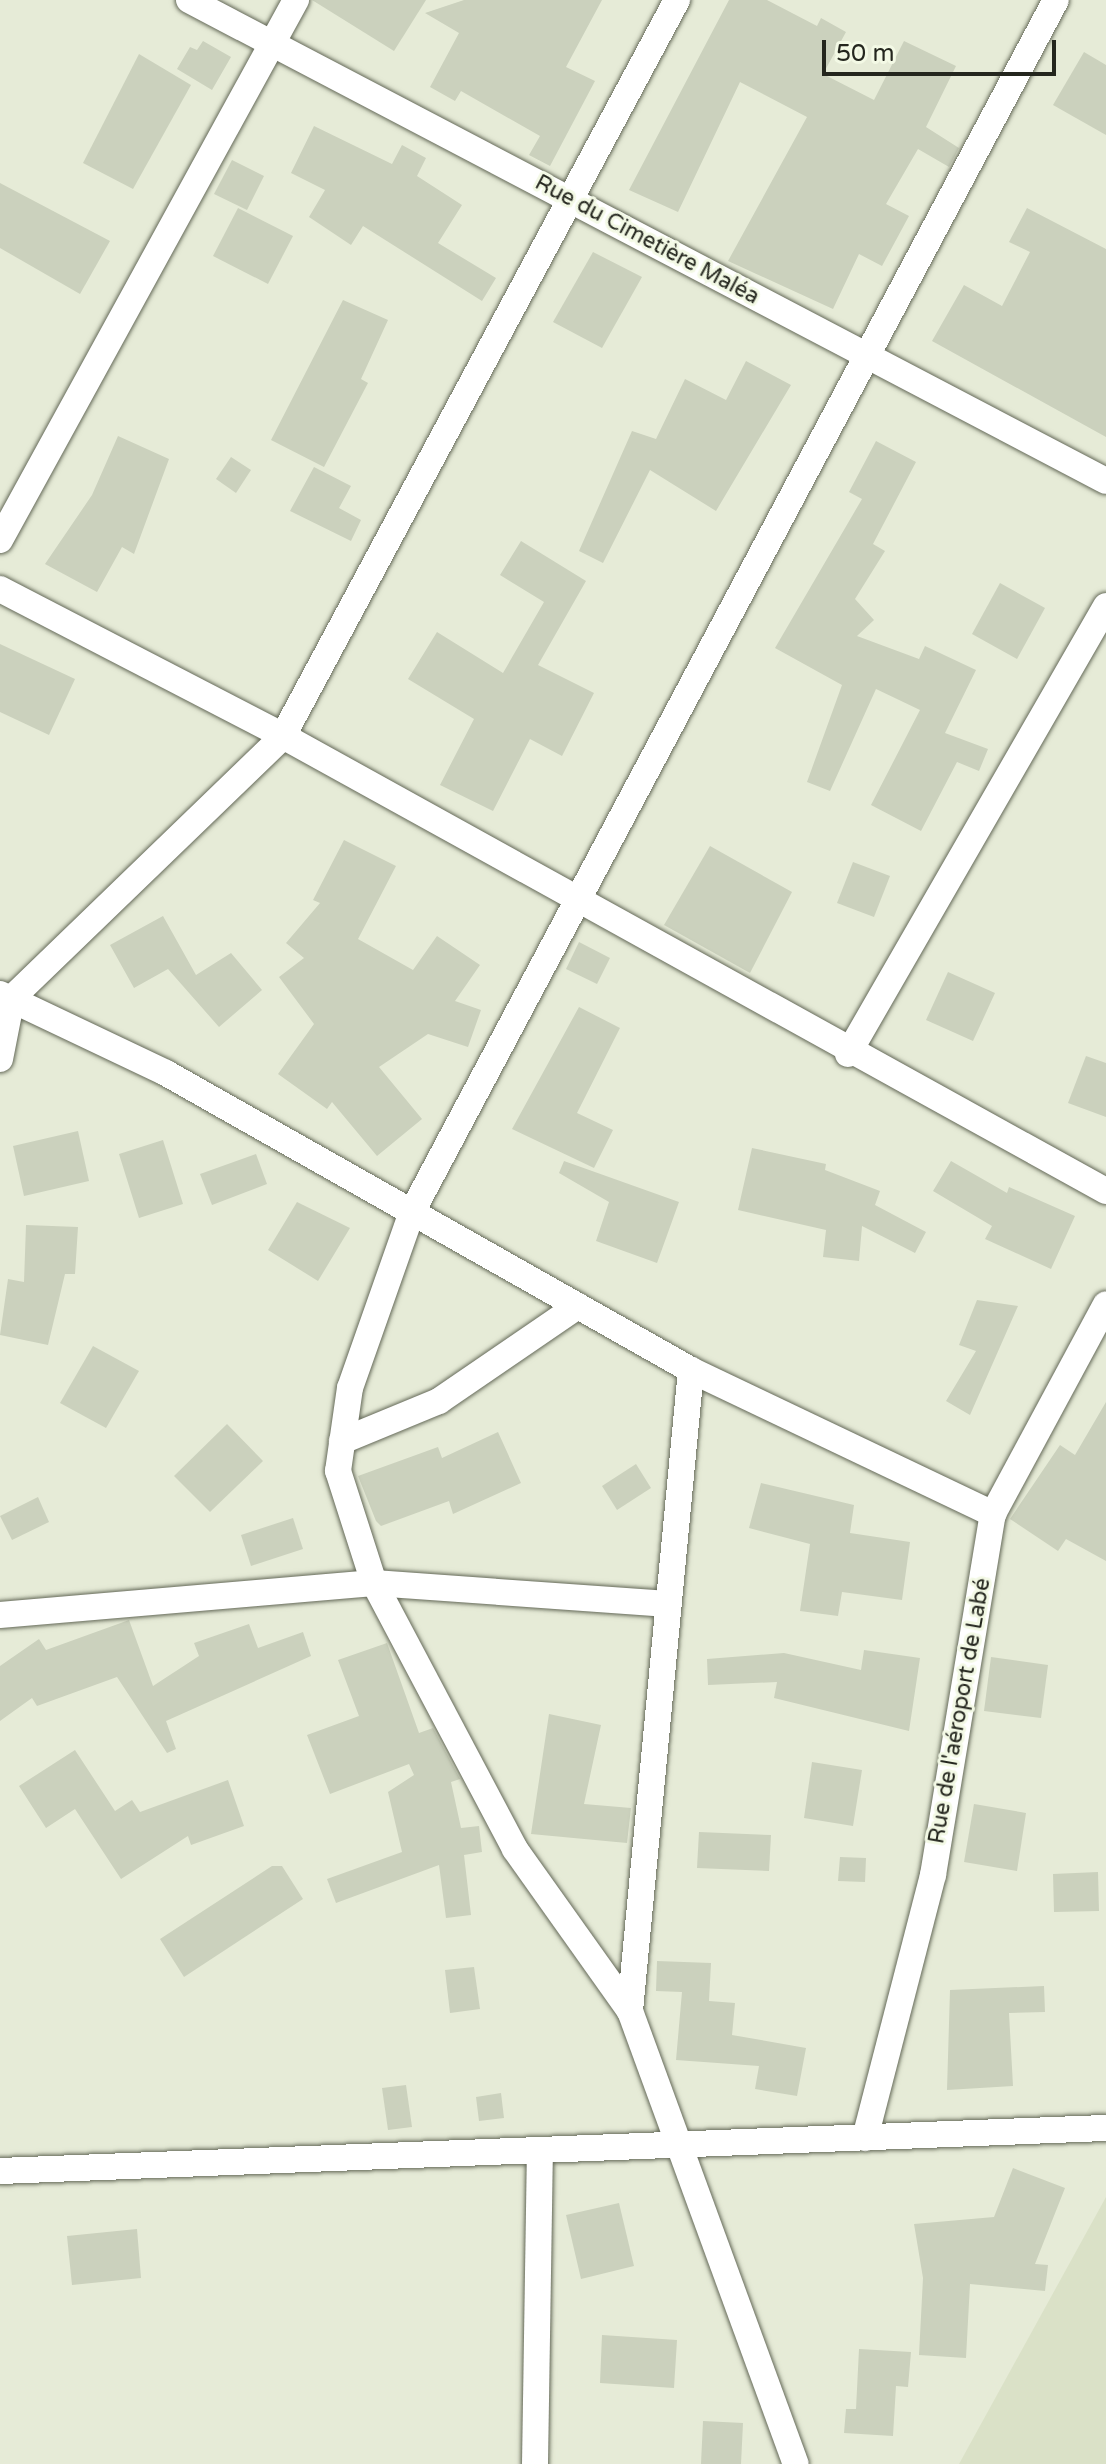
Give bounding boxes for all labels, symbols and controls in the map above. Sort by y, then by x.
scale bar [826,24,1060,74]
text: 50 m [836,39,894,68]
street label: Rue du Cimetière Maléa [530,170,764,310]
street label: Rue de l'aéroport de Labé [924,1576,996,1846]

